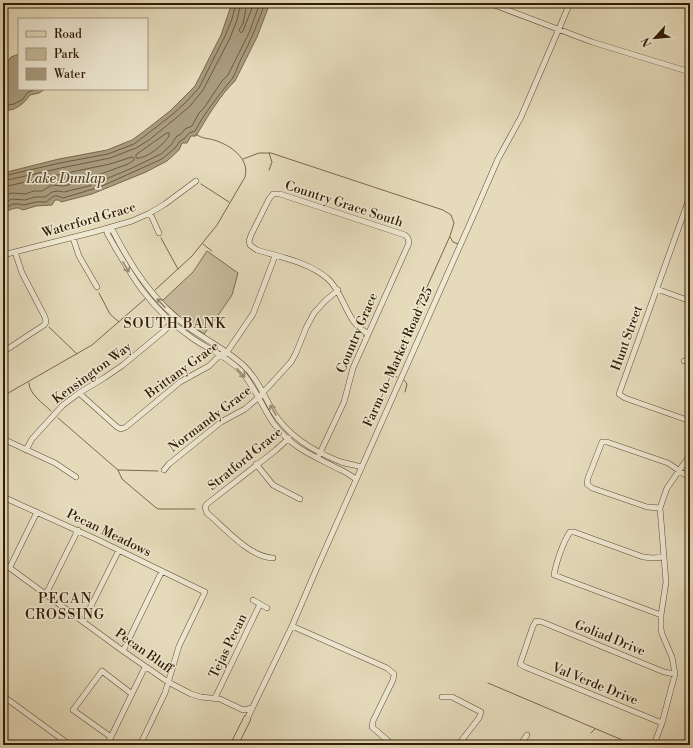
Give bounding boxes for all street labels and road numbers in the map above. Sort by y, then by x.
street label: Country Grace South [283,177,405,231]
street label: Waterford Grace [39,199,138,241]
street label: Farm-to-Market Road 725 [360,285,436,429]
street label: Country Grace [333,290,381,376]
street label: Hunt Street [608,303,646,373]
street label: Kensington Way [49,338,135,407]
street label: Brittany Grace [141,338,222,403]
street label: Normandy Grace [165,382,255,455]
street label: Stratford Grace [205,424,286,494]
street label: Pecan Meadows [64,506,154,561]
street label: Tejas Pecan [206,611,250,681]
street label: Goliad Drive [572,617,648,660]
street label: Pecan Bluff [112,625,177,677]
street label: Val Verde Drive [549,659,641,709]

